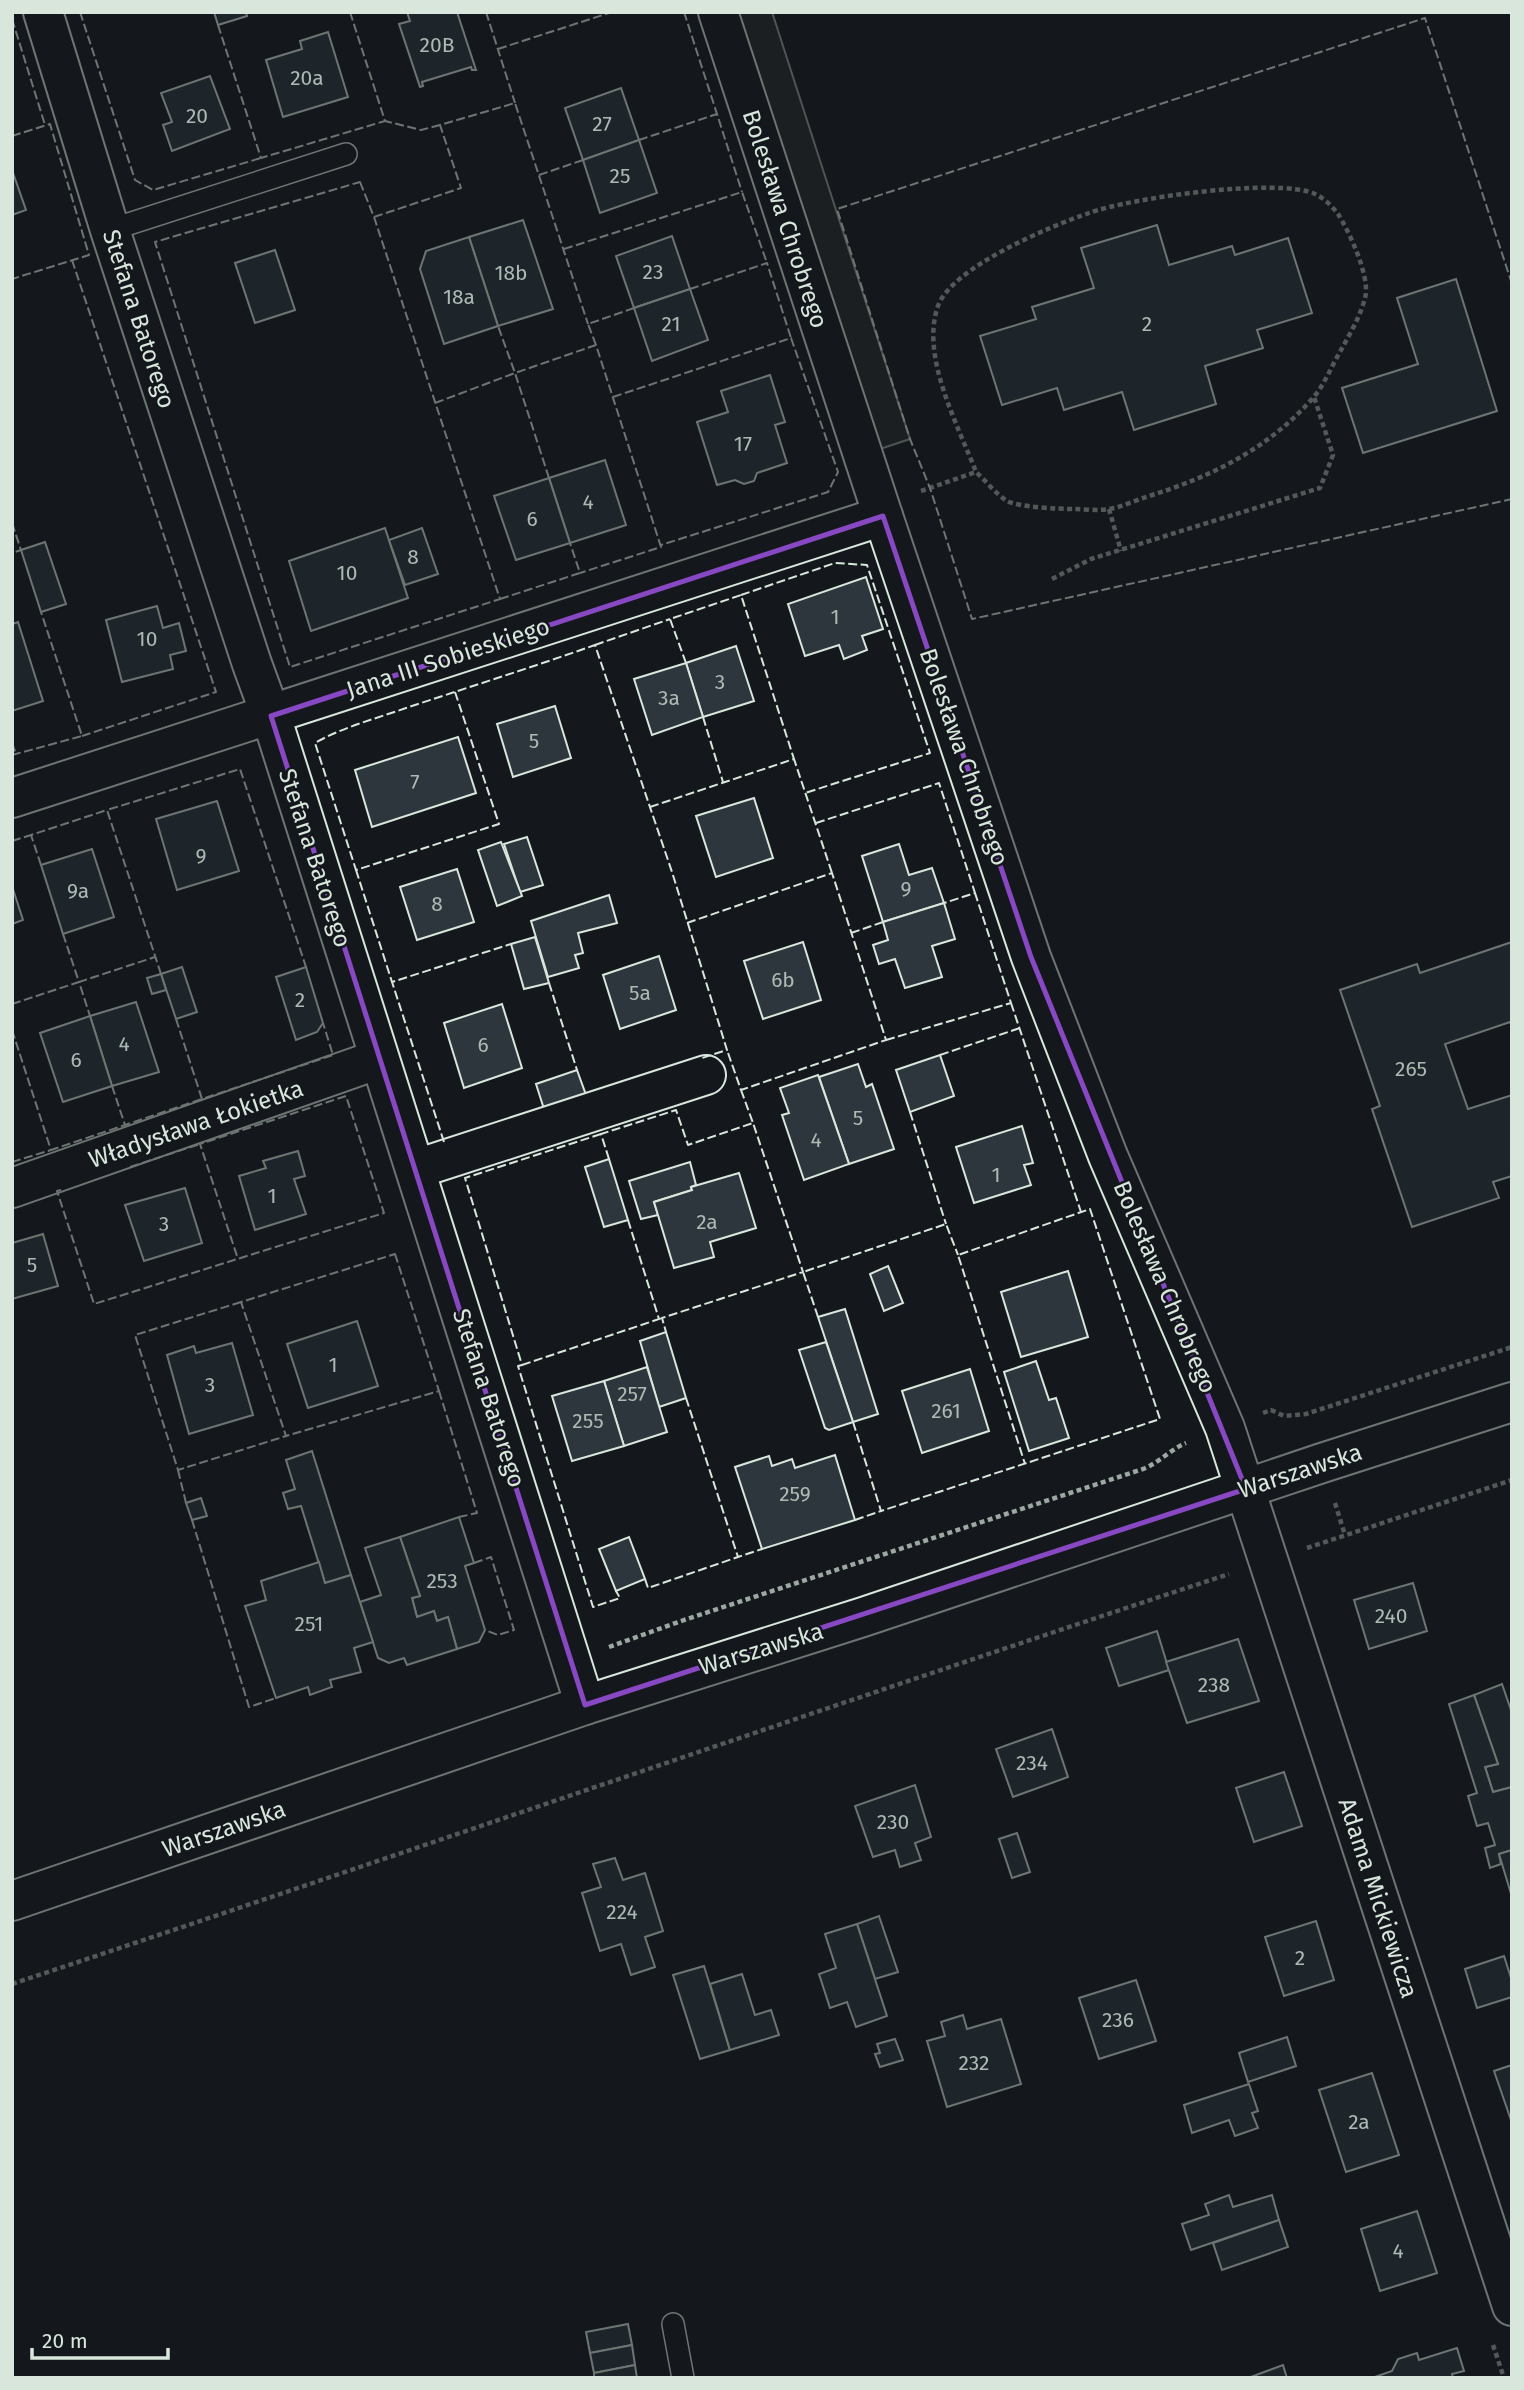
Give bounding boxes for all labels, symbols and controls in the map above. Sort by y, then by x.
house number: 20B [420,32,454,58]
house number: 20a [290,65,324,91]
house number: 20 [186,103,208,129]
street label: Bolesława Chrobrego [736,106,834,332]
house number: 27 [592,111,612,137]
house number: 25 [610,163,630,189]
street label: Stefana Batorego [97,226,181,412]
house number: 23 [643,259,663,285]
house number: 18b [494,260,528,286]
house number: 18a [443,284,475,310]
house number: 21 [662,311,680,337]
house number: 2 [1142,311,1152,337]
house number: 17 [734,431,752,457]
house number: 4 [582,489,594,515]
house number: 6 [526,506,538,532]
house number: 8 [407,544,419,570]
house number: 10 [337,560,357,586]
house number: 1 [830,604,840,630]
street label: Jana III Sobieskiego [343,612,553,704]
house number: 10 [137,626,157,652]
street label: Bolesława Chrobrego [914,645,1014,869]
house number: 3 [715,669,725,695]
house number: 3a [658,685,680,711]
house number: 5 [529,728,539,754]
street label: Stefana Batorego [273,765,357,951]
house number: 7 [410,769,420,795]
house number: 9 [195,843,207,869]
house number: 9 [900,876,912,902]
house number: 9a [67,878,89,904]
house number: 8 [431,891,443,917]
house number: 6b [771,967,795,993]
house number: 5a [629,980,651,1006]
house number: 2 [295,987,305,1013]
house number: 4 [118,1031,130,1057]
house number: 6 [477,1032,489,1058]
house number: 6 [70,1047,82,1073]
house number: 265 [1395,1056,1427,1082]
street label: Władysława Łokietka [85,1074,307,1174]
house number: 5 [853,1105,863,1131]
house number: 4 [810,1127,822,1153]
house number: 1 [991,1162,1001,1188]
street label: Bolesława Chrobrego [1108,1177,1222,1397]
house number: 1 [267,1183,277,1209]
house number: 2a [696,1209,718,1235]
house number: 3 [159,1211,169,1237]
house number: 5 [27,1252,37,1278]
street label: Stefana Batorego [447,1305,531,1491]
house number: 1 [328,1352,338,1378]
house number: 3 [205,1372,215,1398]
house number: 257 [617,1381,647,1407]
house number: 261 [931,1398,961,1424]
house number: 255 [572,1408,604,1434]
street label: Warszawska [1234,1438,1366,1504]
house number: 259 [779,1481,811,1507]
house number: 253 [426,1568,458,1594]
house number: 240 [1375,1603,1407,1629]
house number: 251 [295,1611,323,1637]
street label: Warszawska [695,1617,827,1681]
house number: 238 [1198,1672,1230,1698]
house number: 234 [1016,1750,1048,1776]
street label: Adama Mickiewicza [1332,1794,1424,2002]
street label: Warszawska [159,1795,289,1863]
house number: 230 [877,1809,909,1835]
house number: 224 [606,1899,638,1925]
house number: 2 [1295,1945,1305,1971]
house number: 236 [1102,2007,1134,2033]
house number: 232 [959,2050,989,2076]
house number: 2a [1348,2109,1370,2135]
house number: 4 [1392,2238,1404,2264]
scale bar [32,2316,168,2360]
text: 20 m [42,2328,88,2354]

